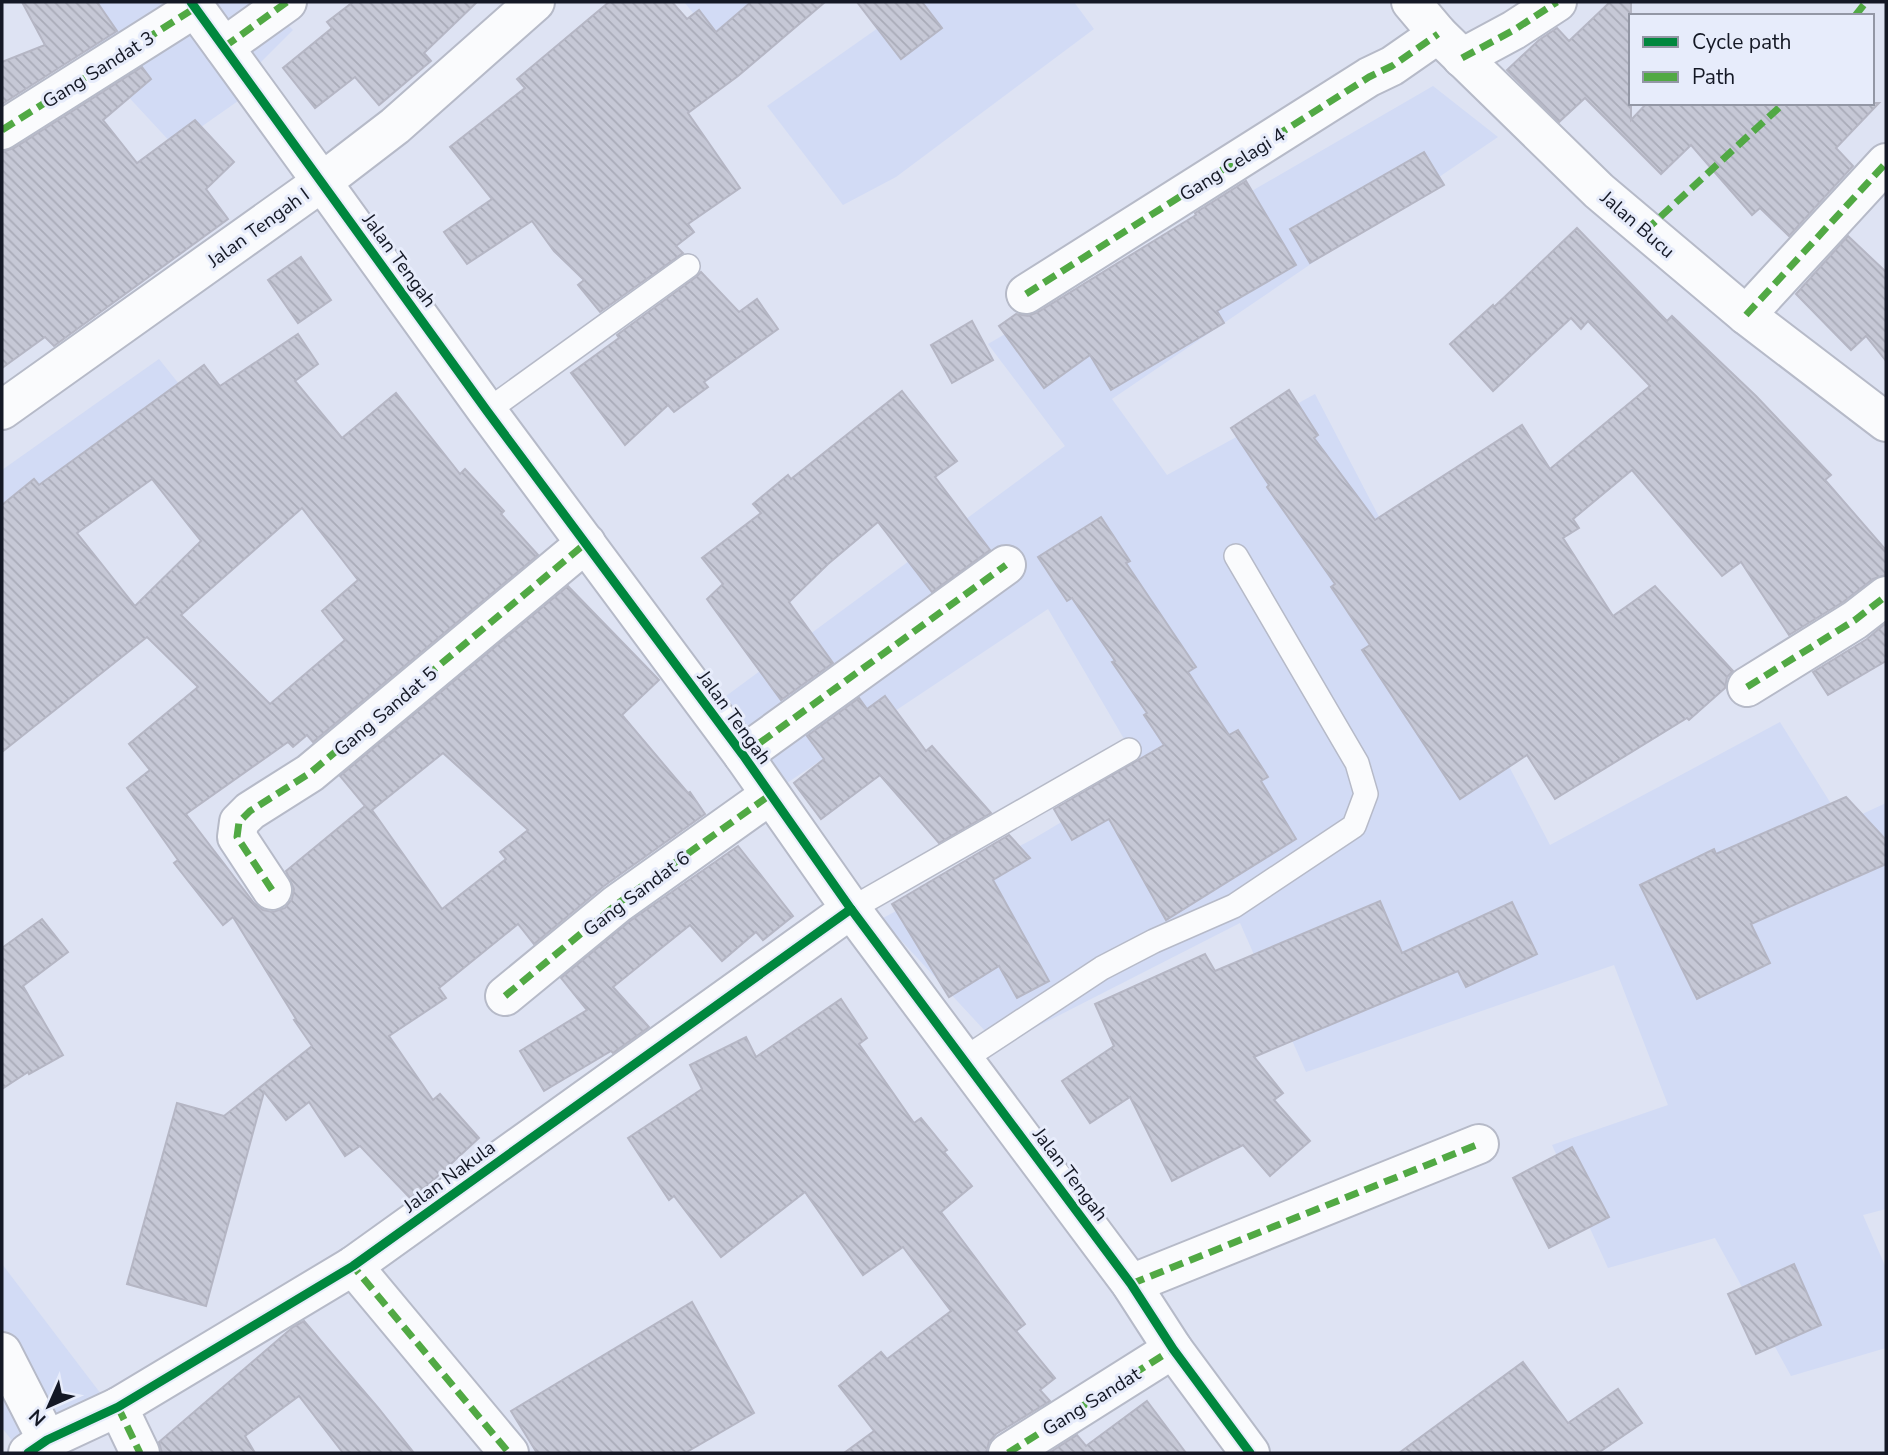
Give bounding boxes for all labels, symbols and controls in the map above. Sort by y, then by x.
legend [1629,14,1874,105]
street label: Gang Sandat 3 [38,25,159,115]
text: Cycle path [1692,28,1791,56]
text: Path [1692,63,1735,91]
street label: Gang Celagi 4 [1175,122,1290,208]
street label: Jalan Tengah I [202,182,315,274]
street label: Jalan Bucu [1594,185,1680,264]
street label: Jalan Tengah [356,207,442,313]
street label: Gang Sandat 5 [329,661,443,763]
street label: Jalan Tengah [691,664,777,770]
street label: Gang Sandat 6 [578,845,695,942]
street label: Jalan Tengah [1026,1122,1114,1227]
street label: Jalan Nakula [398,1135,501,1220]
street label: Gang Sandat [1038,1361,1146,1442]
north arrow [14,1371,84,1441]
text: N [23,1403,52,1432]

